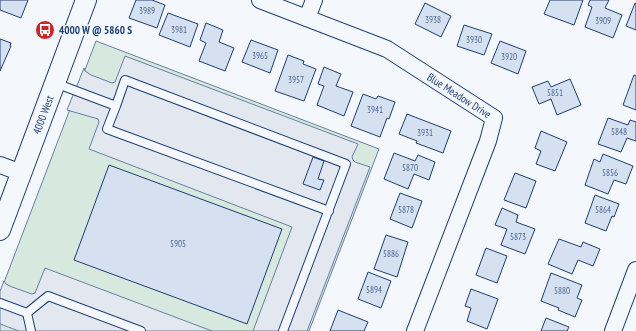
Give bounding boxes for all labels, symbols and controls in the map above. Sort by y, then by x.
house number: 3989 [139,5,155,16]
house number: 3938 [425,14,441,25]
house number: 3909 [595,15,611,26]
bus stop icon: 4000 W @ 5860 S [34,19,56,41]
place label: 4000 W @ 5860 S [59,23,132,37]
house number: 3981 [171,24,187,35]
house number: 3930 [466,34,482,45]
house number: 3965 [252,50,268,61]
house number: 3920 [501,51,517,62]
street label: Blue Meadow Drive [425,70,494,122]
house number: 3957 [288,74,304,85]
house number: 5851 [547,87,563,98]
street label: 4000 West [29,93,57,136]
house number: 3941 [367,104,383,115]
house number: 5848 [611,126,627,137]
house number: 3931 [417,127,433,138]
house number: 5870 [402,162,418,173]
house number: 5856 [602,167,618,178]
house number: 5878 [398,204,414,215]
house number: 5864 [595,204,611,215]
house number: 5873 [510,231,526,242]
house number: 5905 [170,238,186,249]
house number: 5886 [383,248,399,259]
house number: 5894 [366,284,382,295]
house number: 5880 [554,285,570,296]

